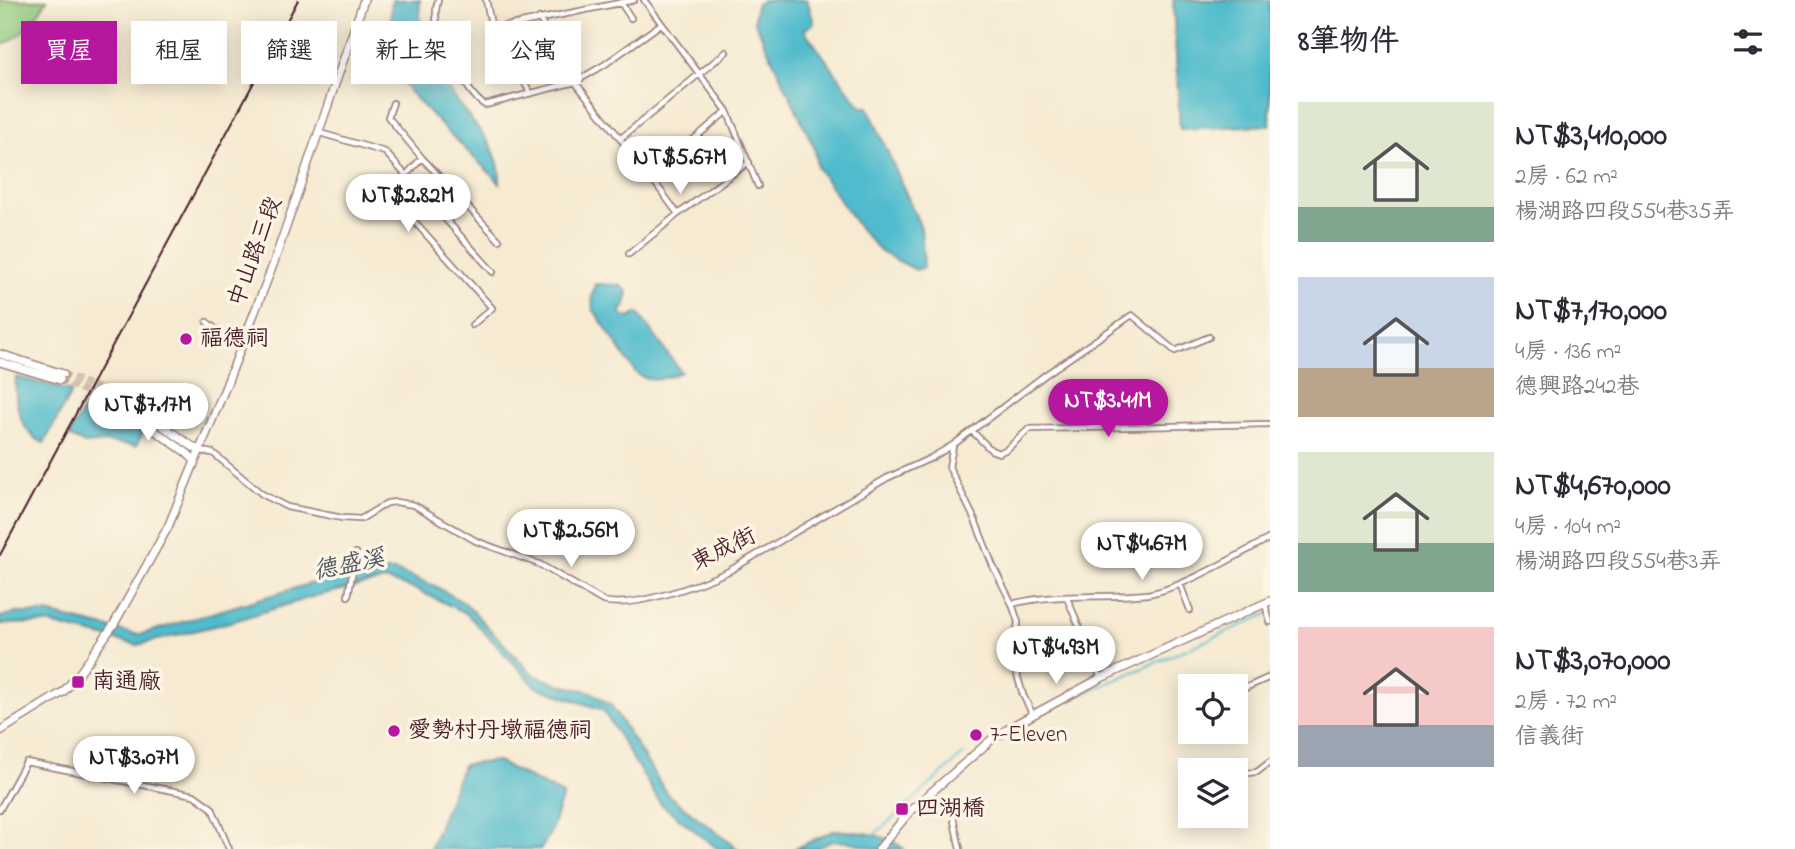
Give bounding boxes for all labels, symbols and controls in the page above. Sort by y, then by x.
chip: 買屋 [21,21,117,84]
chip: 租屋 [131,21,227,84]
chip: 篩選 [241,21,337,84]
chip: 新上架 [351,21,471,84]
chip: 公寓 [485,21,581,84]
text: 8筆物件 [1298,21,1399,65]
icon: filters [1729,23,1767,61]
text: NT$3,410,000 [1515,115,1667,159]
icon: home [1354,130,1438,214]
pin: NT$5.67M [608,136,752,196]
text: NT$5.67M [633,142,727,175]
text: 2房 · 62 m² [1515,161,1618,194]
pin: NT$2.82M [336,174,480,234]
text: NT$2.82M [362,180,454,213]
street label: 中山路三段 [221,192,291,312]
text: 楊湖路四段554巷35弄 [1515,196,1734,229]
text: NT$7,170,000 [1515,290,1667,334]
icon: home [1354,305,1438,389]
place label: 福德祠 [200,323,269,356]
marker: 福德祠 [178,331,194,347]
text: 4房 · 136 m² [1515,336,1621,369]
text: 德興路242巷 [1515,371,1639,404]
pin: NT$3.41M [1036,380,1180,439]
pin: NT$7.17M [76,384,220,443]
text: NT$3.41M [1064,385,1152,418]
text: NT$7.17M [104,389,192,422]
text: NT$4,670,000 [1515,465,1671,509]
icon: home [1354,480,1438,564]
pin: NT$2.56M [499,510,643,569]
text: 4房 · 104 m² [1515,511,1621,544]
text: NT$2.56M [523,515,619,548]
street label: 東成街 [686,520,762,580]
pin: NT$4.67M [1070,522,1214,582]
text: NT$4.67M [1097,528,1187,561]
water label: 德盛溪 [310,542,390,590]
text: 楊湖路四段554巷3弄 [1515,546,1721,579]
pin: NT$4.93M [984,626,1128,686]
text: NT$4.93M [1012,632,1100,665]
text: NT$3,070,000 [1515,640,1670,684]
icon: home [1354,655,1438,739]
place label: 南通廠 [92,666,161,699]
marker: 南通廠 [70,674,86,690]
map controls [1178,674,1248,828]
button: locate [1178,674,1248,744]
text: 2房 · 72 m² [1515,686,1617,719]
place label: 愛勢村丹墩福德祠 [408,715,592,748]
place label: 7-Eleven [990,719,1067,752]
text: 信義街 [1515,721,1584,754]
marker: 愛勢村丹墩福德祠 [386,723,402,739]
marker: 7-Eleven [968,727,984,743]
pin: NT$3.07M [62,736,206,796]
text: NT$3.07M [89,742,179,775]
button: layers [1178,758,1248,828]
place label: 四湖橋 [916,793,985,826]
marker: 四湖橋 [894,801,910,817]

